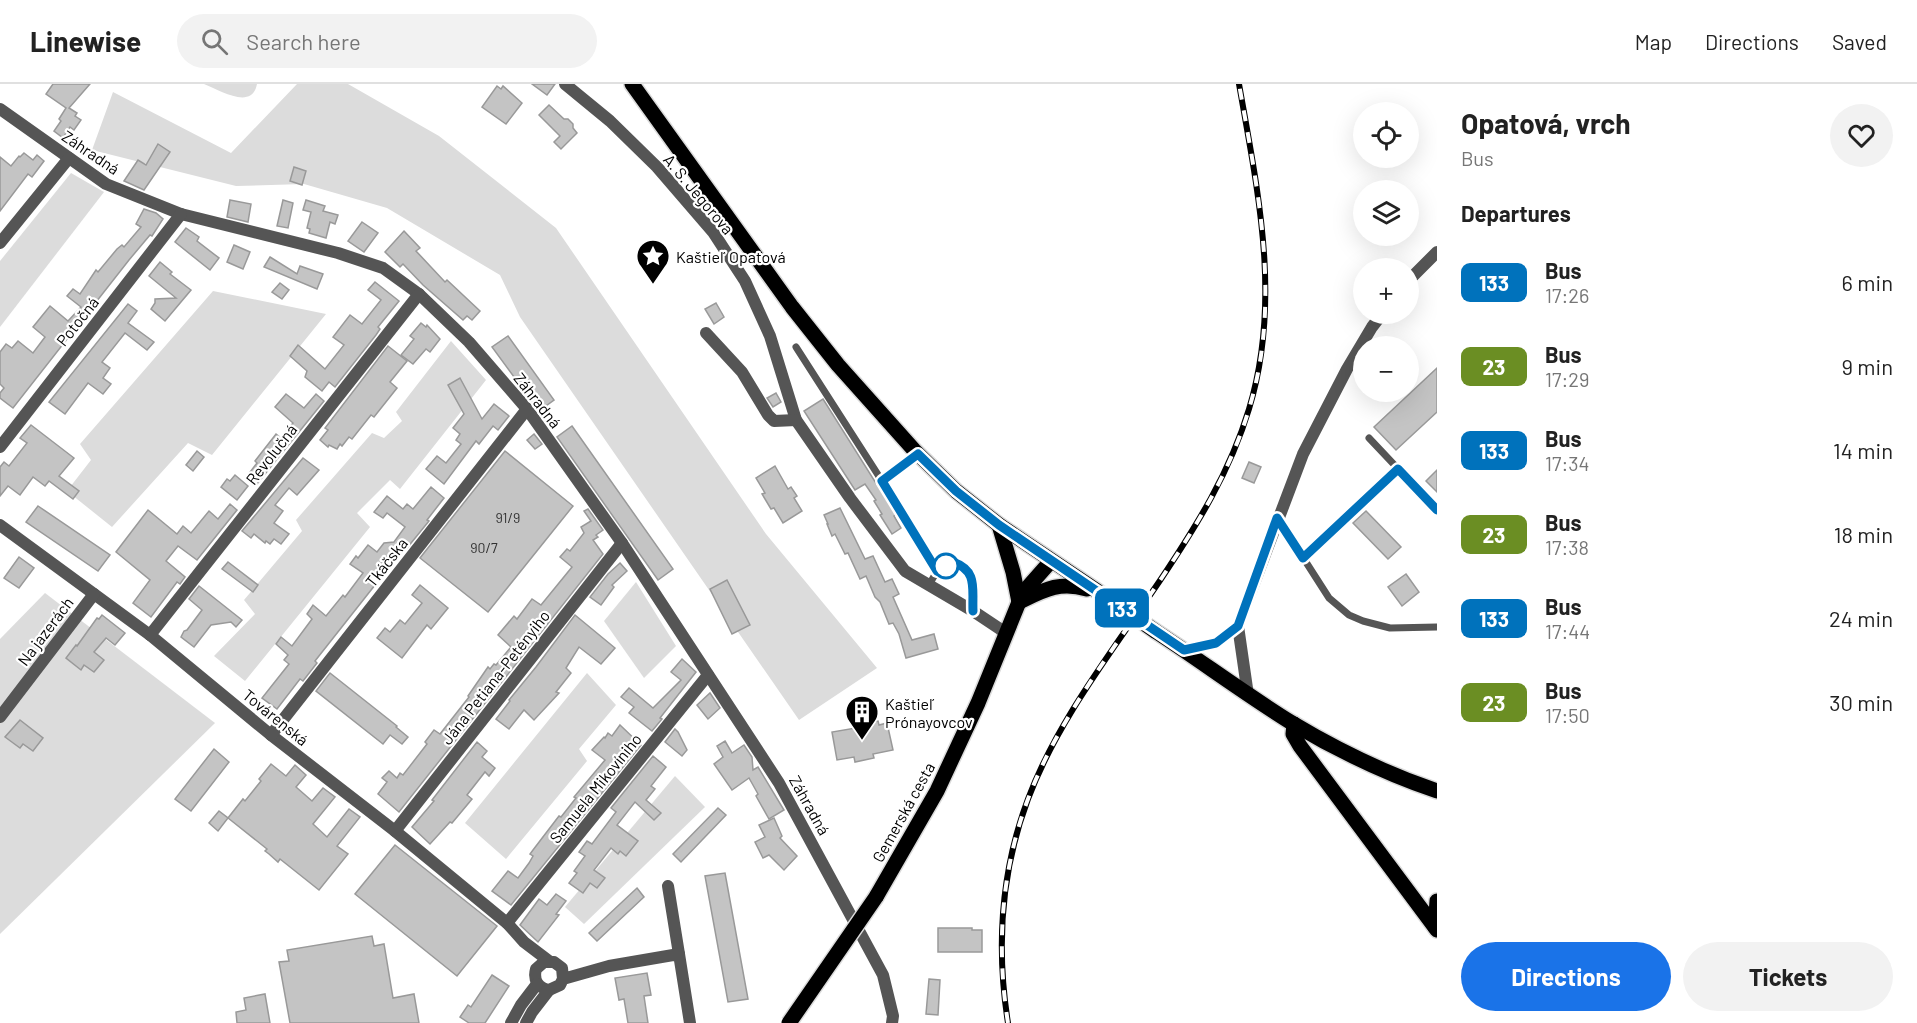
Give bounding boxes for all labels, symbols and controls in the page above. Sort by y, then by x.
search box [177,14,597,68]
text: Linewise [30,24,141,58]
icon: search [198,25,231,58]
text: Search here [246,28,361,54]
text: Map [1635,29,1672,54]
text: Directions [1705,29,1799,54]
text: Saved [1832,29,1887,54]
map controls [1353,102,1419,402]
button: locate [1353,102,1419,168]
button: heart [1830,104,1893,167]
text: Opatová, vrch [1461,106,1631,140]
street label: Záhradná [59,126,123,178]
text: Bus [1461,146,1494,170]
street label: A. S. Jegorova [660,150,738,238]
button: layers [1353,180,1419,246]
text: Departures [1461,200,1571,226]
place icon: Kaštieľ Opatová [635,238,671,285]
place label: Kaštieľ Opatová [676,247,786,266]
text: Bus [1545,257,1582,283]
button: + [1353,258,1419,324]
text: 6 min [1842,269,1893,295]
text: 133 [1479,270,1509,295]
text: 17:26 [1545,283,1589,307]
street label: Potočná [52,293,102,349]
button: − [1353,336,1419,402]
text: Bus [1545,341,1582,367]
text: 9 min [1841,353,1893,379]
text: 23 [1483,354,1505,379]
text: 17:29 [1545,367,1589,391]
street label: Záhradná [510,369,566,431]
street label: Revolučná [242,420,300,488]
text: Bus [1545,425,1582,451]
text: 14 min [1833,437,1893,463]
text: 133 [1479,438,1509,463]
text: 17:34 [1545,451,1590,475]
house number: 91/9 [496,509,520,526]
text: Bus [1545,509,1582,535]
text: 18 min [1834,521,1893,547]
text: 23 [1483,522,1505,547]
street label: Tkáčska [361,534,411,590]
text: 17:38 [1545,535,1589,559]
house number: 90/7 [470,539,498,556]
unlabelled marker [933,553,959,579]
line badge: 133 [1088,588,1156,628]
street label: Na jazerách [13,593,77,669]
text: Bus [1545,593,1582,619]
text: 133 [1107,596,1137,621]
text: 24 min [1829,605,1893,631]
street label: Jána Petiana-Petényiho [437,606,553,748]
text: 133 [1479,606,1509,631]
text: 17:44 [1545,619,1590,643]
text: Bus [1545,677,1582,703]
street label: Továrenská [239,685,313,749]
text: 30 min [1829,689,1893,715]
text: 23 [1483,690,1505,715]
building icon: Kaštieľ Prónayovcov [844,694,880,741]
place label: Kaštieľ Prónayovcov [885,694,973,731]
text: 17:50 [1545,703,1590,727]
street label: Samuela Mikovíniho [545,729,645,847]
street label: Gemerská cesta [868,759,938,865]
street label: Záhradná [786,772,834,838]
button: Directions [1461,942,1671,1011]
button: Tickets [1683,942,1893,1011]

